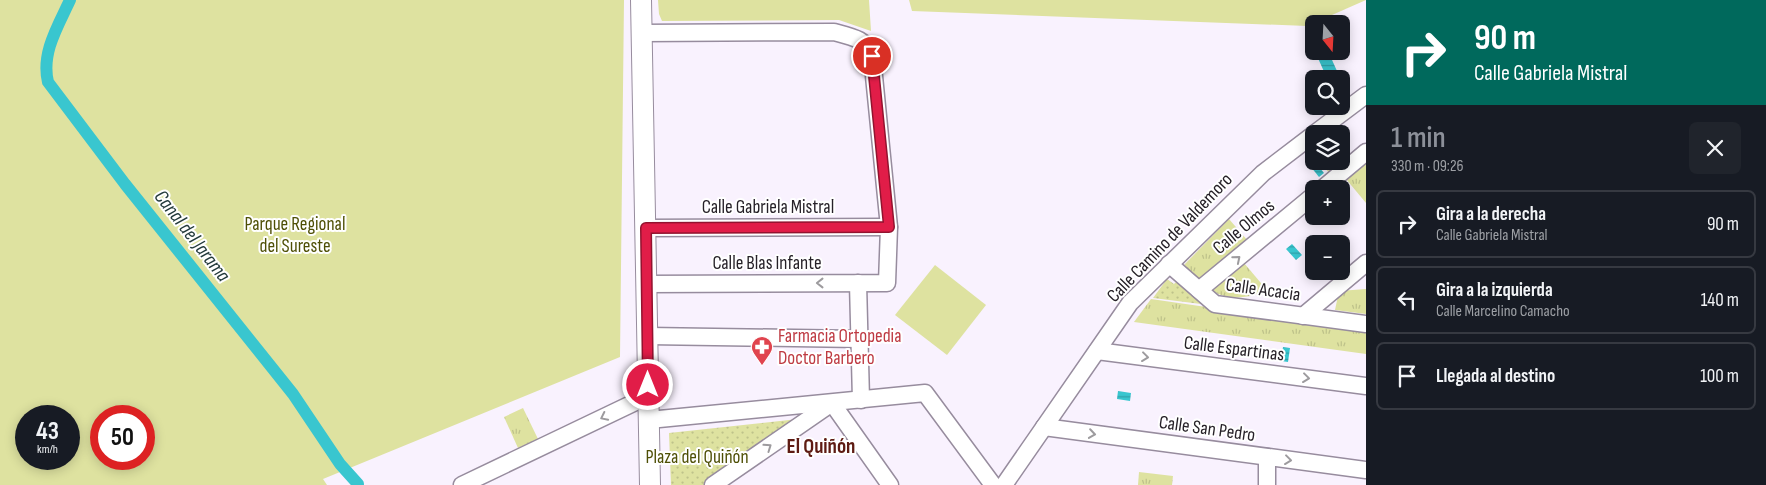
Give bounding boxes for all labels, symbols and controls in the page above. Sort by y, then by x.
north arrow [1305,15,1350,60]
map controls [1305,15,1350,280]
text: 90 m [1474,17,1536,60]
icon: right [1391,20,1456,85]
pin [851,35,893,77]
icon: arrive [858,42,886,70]
text: Calle Gabriela Mistral [1474,60,1627,87]
button: search [1305,70,1350,115]
text: 1 min [1391,120,1446,156]
button: close [1689,122,1741,174]
button: layers [1305,125,1350,170]
text: 330 m · 09:26 [1391,157,1464,176]
street label: Calle Camino de Valdemoro [1102,169,1238,307]
button: + [1305,180,1350,225]
water label: Canal del Jarama [149,185,235,287]
street label: Calle Olmos [1208,194,1280,260]
street label: Calle Gabriela Mistral [702,196,834,219]
text: Gira a la derecha [1436,203,1546,226]
icon: right [1393,210,1421,238]
park label: Parque Regional del Sureste [245,213,345,258]
text: 90 m [1707,213,1739,236]
text: Calle Gabriela Mistral [1436,226,1548,245]
button: − [1305,235,1350,280]
street label: Calle Blas Infante [712,252,822,275]
one-way arrow [1231,256,1240,265]
street label: Calle Acacia [1224,273,1302,307]
one-way arrow [816,278,824,288]
text: Gira a la izquierda [1436,279,1553,302]
icon: left [1393,286,1421,314]
text: 140 m [1701,289,1739,312]
text: Calle Marcelino Camacho [1436,302,1570,321]
place label: Farmacia Ortopedia Doctor Barbero [778,325,901,370]
street label: Calle Espartinas [1182,331,1286,367]
pharmacy icon: Farmacia Ortopedia Doctor Barbero [750,335,774,366]
one-way arrow [1142,351,1150,362]
position arrow [621,358,673,410]
icon: arrive [1393,362,1421,390]
text: Llegada al destino [1436,365,1555,388]
text: 100 m [1700,365,1739,388]
one-way arrow [1303,372,1311,383]
speed limit sign: 50 [90,405,155,470]
one-way arrow [601,411,610,421]
street label: Calle San Pedro [1157,411,1257,447]
text: 43 [36,416,59,447]
one-way arrow [1088,428,1096,439]
district label: El Quiñón [787,434,855,459]
text: km/h [37,442,58,457]
one-way arrow [762,444,772,453]
park label: Plaza del Quiñón [645,446,749,469]
one-way arrow [1284,454,1292,465]

